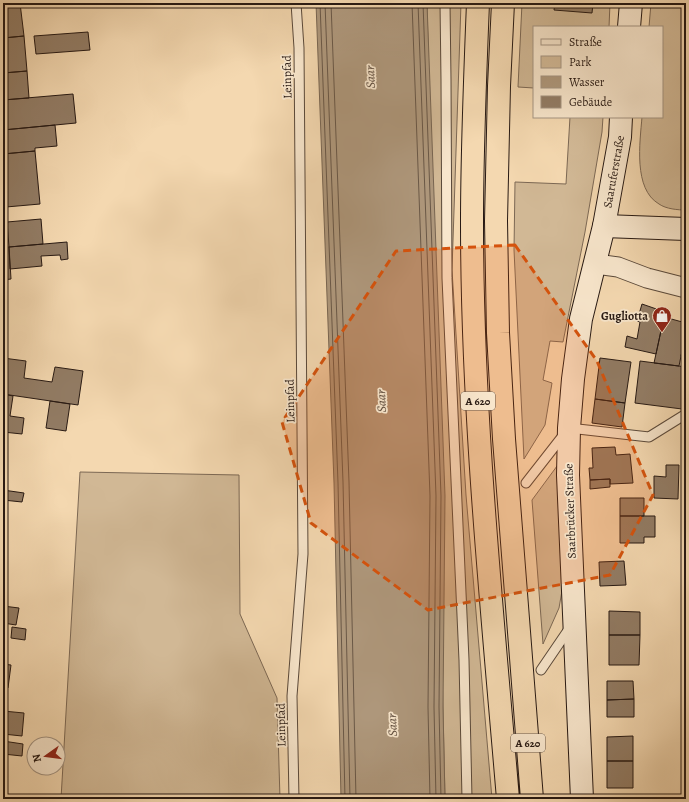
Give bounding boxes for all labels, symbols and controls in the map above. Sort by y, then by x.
legend [533,26,663,118]
text: Straße [569,34,602,50]
street label: Leinpfad [279,54,295,99]
text: Park [569,54,592,70]
water label: Saar [361,65,379,89]
text: Wasser [568,74,605,90]
text: Gebäude [569,94,612,110]
street label: Saaruferstraße [599,134,628,209]
shop icon: Gugliotta [651,305,673,333]
place label: Gugliotta [601,308,648,324]
street label: Leinpfad [282,378,298,423]
water label: Saar [372,389,390,413]
road number: A 620 [461,392,495,410]
street label: Saarbrücker Straße [560,463,580,559]
street label: Leinpfad [273,702,289,747]
water label: Saar [383,713,401,737]
road number: A 620 [511,734,545,752]
north arrow [26,736,66,776]
text: N [29,753,45,764]

